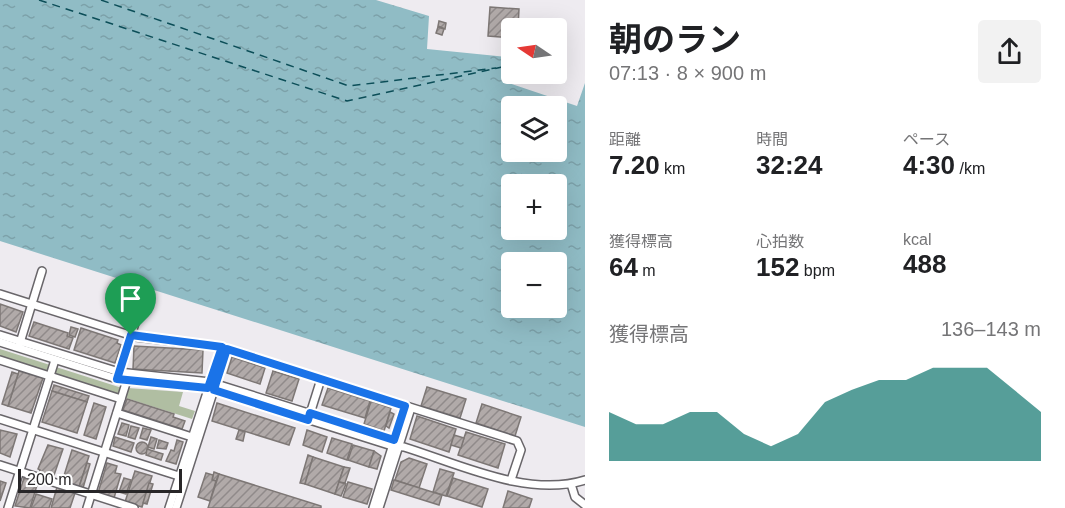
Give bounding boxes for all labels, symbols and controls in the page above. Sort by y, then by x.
north arrow [501,18,567,84]
map controls [501,18,567,318]
button: share [978,20,1041,83]
text: 朝のラン [609,21,741,58]
text: 07:13 · 8 × 900 m [609,62,766,84]
button: layers [501,96,567,162]
text: 距離 [609,131,641,148]
text: 時間 [756,131,788,148]
text: ペース [903,131,950,148]
text: 7.20 [609,150,660,180]
text: 32:24 [756,150,823,180]
text: 4:30 [903,150,955,180]
text: km [660,160,685,177]
text: /km [955,160,985,177]
button: + [501,174,567,240]
text: kcal [903,231,931,248]
text: 獲得標高 [609,233,673,250]
text: 心拍数 [756,233,804,250]
text: 488 [903,249,946,279]
button: − [501,252,567,318]
text: 64 [609,252,638,282]
text: 152 [756,252,799,282]
text: m [638,262,656,279]
text: bpm [799,262,835,279]
pin [105,273,156,335]
icon: arrive [114,282,147,315]
text: 136–143 m [941,318,1041,340]
text: 獲得標高 [609,323,689,345]
scale bar [18,466,182,494]
text: 200 m [27,471,71,488]

